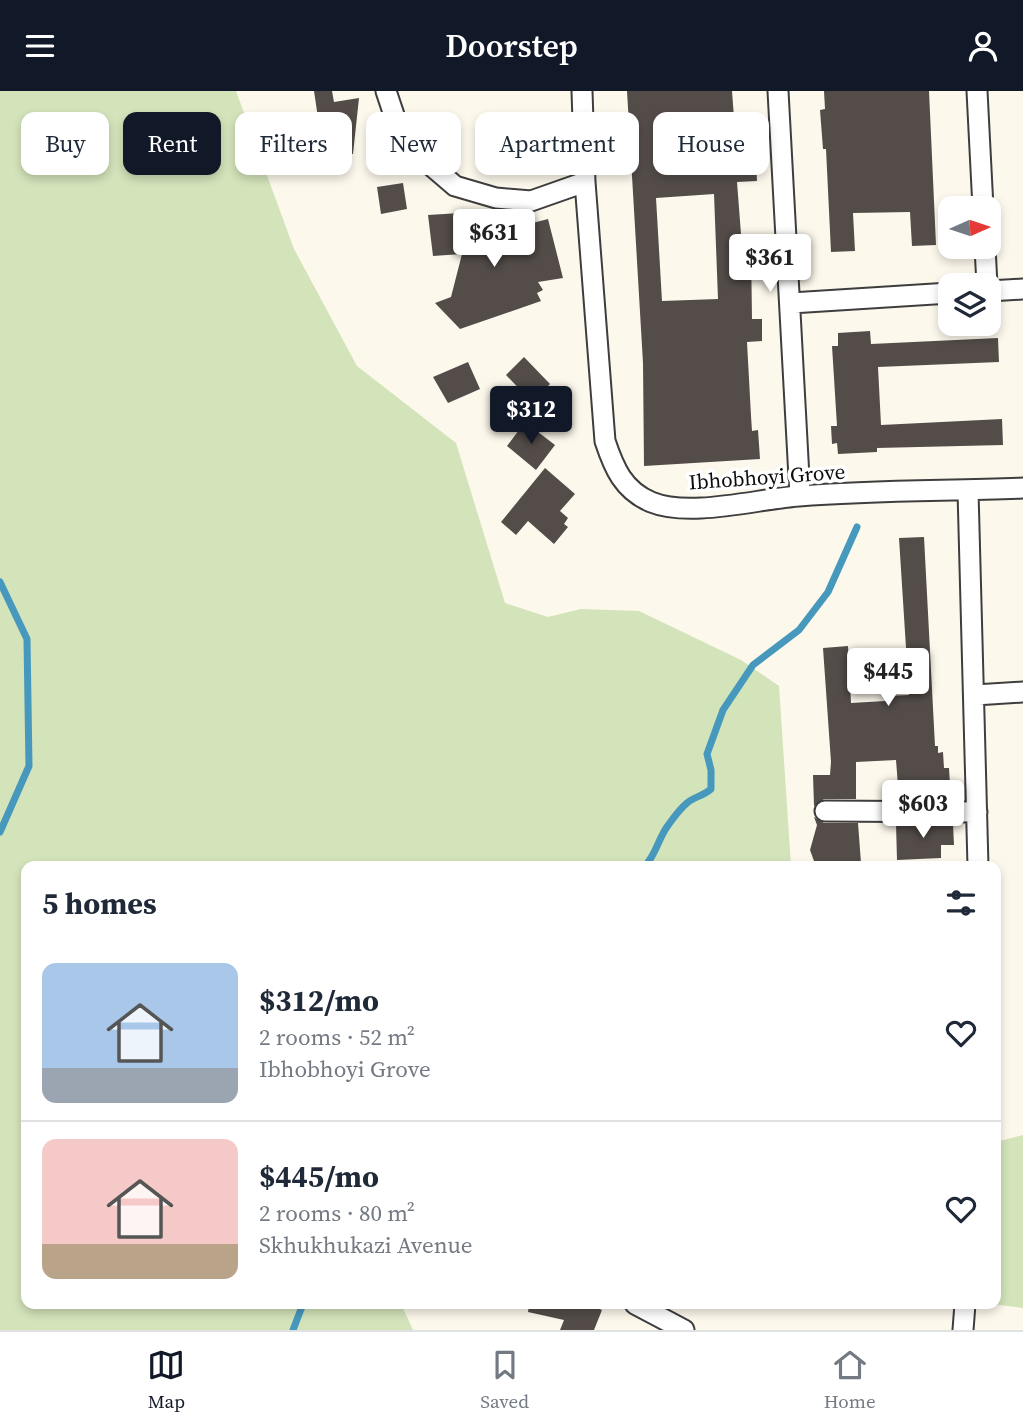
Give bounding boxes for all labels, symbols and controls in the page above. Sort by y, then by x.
text: Doorstep [445,24,578,68]
icon: menu [21,27,59,65]
icon: person [964,27,1002,65]
chip: Buy [21,112,109,175]
chip: Rent [123,112,221,175]
chip: Filters [235,112,352,175]
chip: New [366,112,461,175]
chip: Apartment [475,112,639,175]
chip: House [653,112,769,175]
north arrow [938,196,1001,259]
map controls [938,196,1001,336]
pin: $631 [453,209,535,269]
text: $631 [469,216,519,248]
pin: $361 [729,235,811,294]
text: $361 [745,241,795,273]
button: layers [938,273,1001,336]
pin: $312 [490,387,572,446]
text: $312 [506,393,556,425]
street label: Ibhobhoyi Grove [688,457,846,496]
pin: $445 [847,649,929,708]
text: $445 [863,655,913,687]
pin: $603 [882,781,964,840]
text: $603 [898,787,948,819]
text: 5 homes [42,883,157,924]
icon: filters [942,884,980,922]
text: $312/mo [259,980,379,1021]
icon: home [98,991,182,1075]
icon: heart [942,1014,980,1052]
text: 2 rooms · 52 m² [259,1021,415,1053]
text: Ibhobhoyi Grove [259,1053,431,1085]
text: $445/mo [259,1156,379,1197]
icon: home [98,1167,182,1251]
icon: heart [942,1190,980,1228]
text: 2 rooms · 80 m² [259,1197,415,1229]
text: Skhukhukazi Avenue [259,1229,472,1261]
tab: Map [147,1346,185,1414]
tab: Saved [480,1346,529,1414]
tab: Home [824,1346,876,1414]

